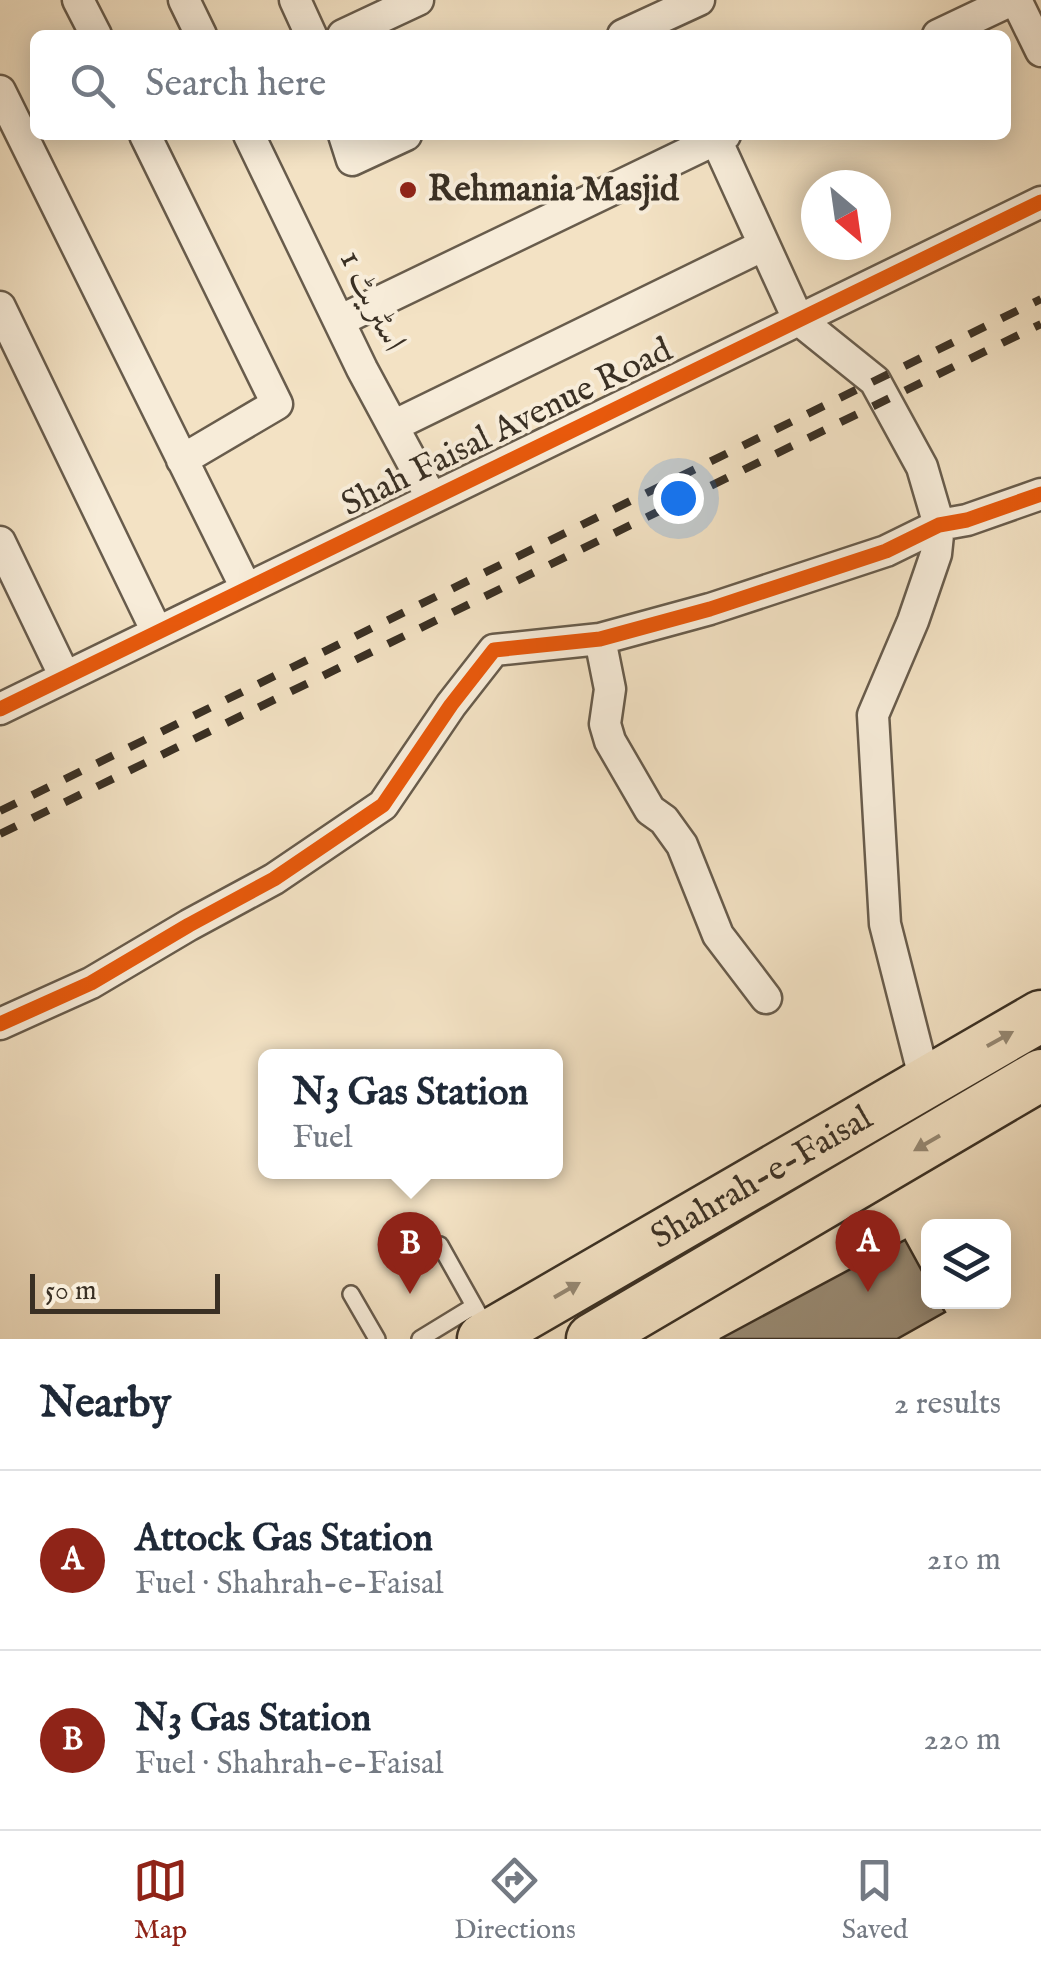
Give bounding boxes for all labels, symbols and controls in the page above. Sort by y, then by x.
search box [30,30,1011,140]
icon: search [65,58,120,113]
text: Search here [145,61,326,109]
place label: Rehmania Masjid [428,168,680,213]
north arrow [801,170,891,260]
marker: Rehmania Masjid [397,179,419,201]
street label: اسٹریٹ 1 [328,243,416,359]
street label: Shah Faisal Avenue Road [334,328,680,528]
your location [653,473,704,524]
one-way arrow [986,1030,1014,1048]
popup [258,1049,563,1179]
text: N3 Gas Station [292,1070,529,1118]
street label: Shahrah-e-Faisal [643,1096,881,1259]
text: Fuel [292,1118,353,1159]
one-way arrow [913,1133,941,1151]
pin: A [836,1210,900,1292]
pin: B [378,1212,442,1294]
map controls [921,1219,1011,1309]
button: layers [921,1219,1011,1309]
scale bar [30,1269,220,1314]
text: 50 m [45,1274,97,1309]
one-way arrow [553,1282,582,1299]
text: Nearby [40,1378,171,1431]
text: 2 results [894,1384,1001,1425]
text: Attock Gas Station [135,1516,433,1564]
text: A [62,1540,83,1581]
text: 210 m [927,1540,1001,1581]
text: Fuel · Shahrah-e-Faisal [135,1564,444,1605]
text: N3 Gas Station [135,1696,371,1744]
text: B [62,1720,83,1761]
text: 220 m [924,1720,1001,1761]
text: Fuel · Shahrah-e-Faisal [135,1744,444,1785]
tab: Map [133,1853,188,1948]
tab: Directions [454,1853,576,1948]
tab: Saved [842,1853,908,1948]

